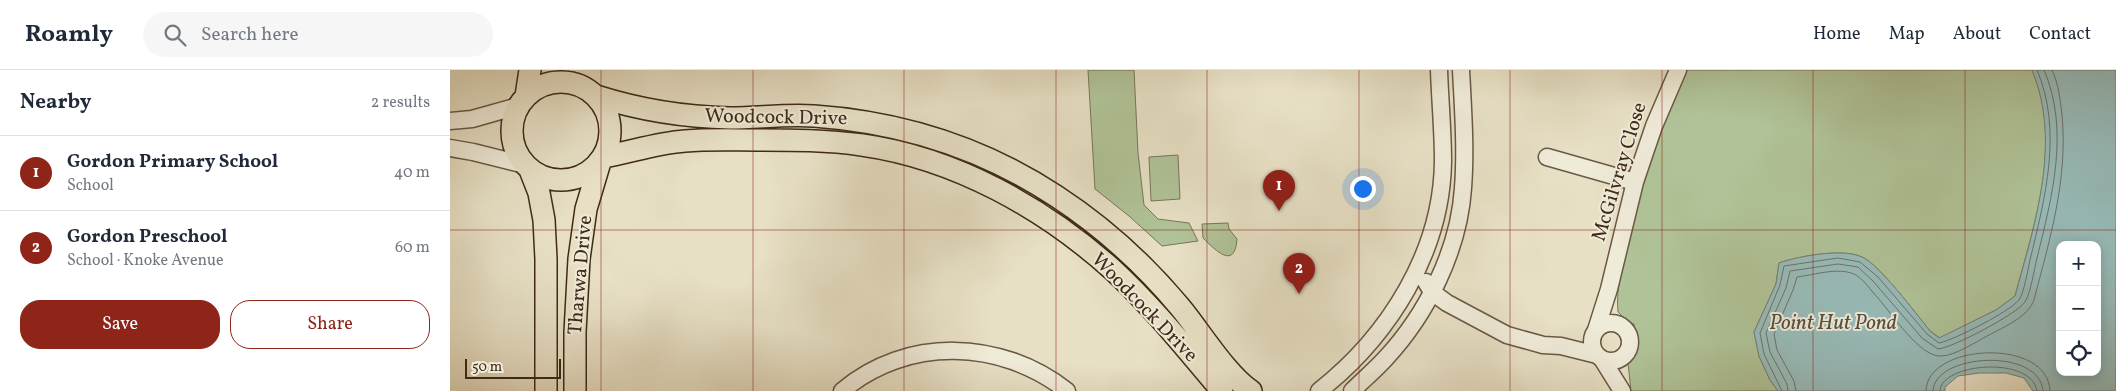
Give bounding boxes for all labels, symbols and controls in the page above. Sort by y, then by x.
search box [143,12,493,57]
text: Roamly [25,18,113,52]
icon: search [161,21,189,49]
text: Search here [201,22,298,48]
text: Home [1813,22,1861,47]
text: Map [1889,22,1925,47]
text: About [1953,22,2001,47]
text: Contact [2029,22,2091,47]
text: Nearby [20,88,91,117]
text: 2 results [371,92,430,114]
street label: McGilvray Close [1586,99,1654,245]
street label: Woodcock Drive [704,103,848,133]
text: Gordon Primary School [67,149,278,175]
text: 1 [33,162,39,184]
text: 40 m [394,162,430,184]
pin: 1 [1263,170,1295,211]
text: School [67,175,114,197]
your location [1350,176,1376,202]
street label: Tharwa Drive [562,214,600,336]
text: Gordon Preschool [67,224,228,250]
text: 2 [32,237,40,259]
text: 60 m [395,237,430,259]
map controls [2056,241,2101,376]
button: + [2056,241,2101,286]
street label: Woodcock Drive [1084,247,1204,369]
text: School · Knoke Avenue [67,250,224,272]
pin: 2 [1283,253,1315,294]
button: − [2056,286,2101,331]
button: Save [20,300,220,349]
button: Share [230,300,430,349]
water label: Point Hut Pond [1769,309,1897,338]
button: locate [2056,331,2101,376]
scale bar [465,356,561,379]
text: 50 m [472,358,502,377]

